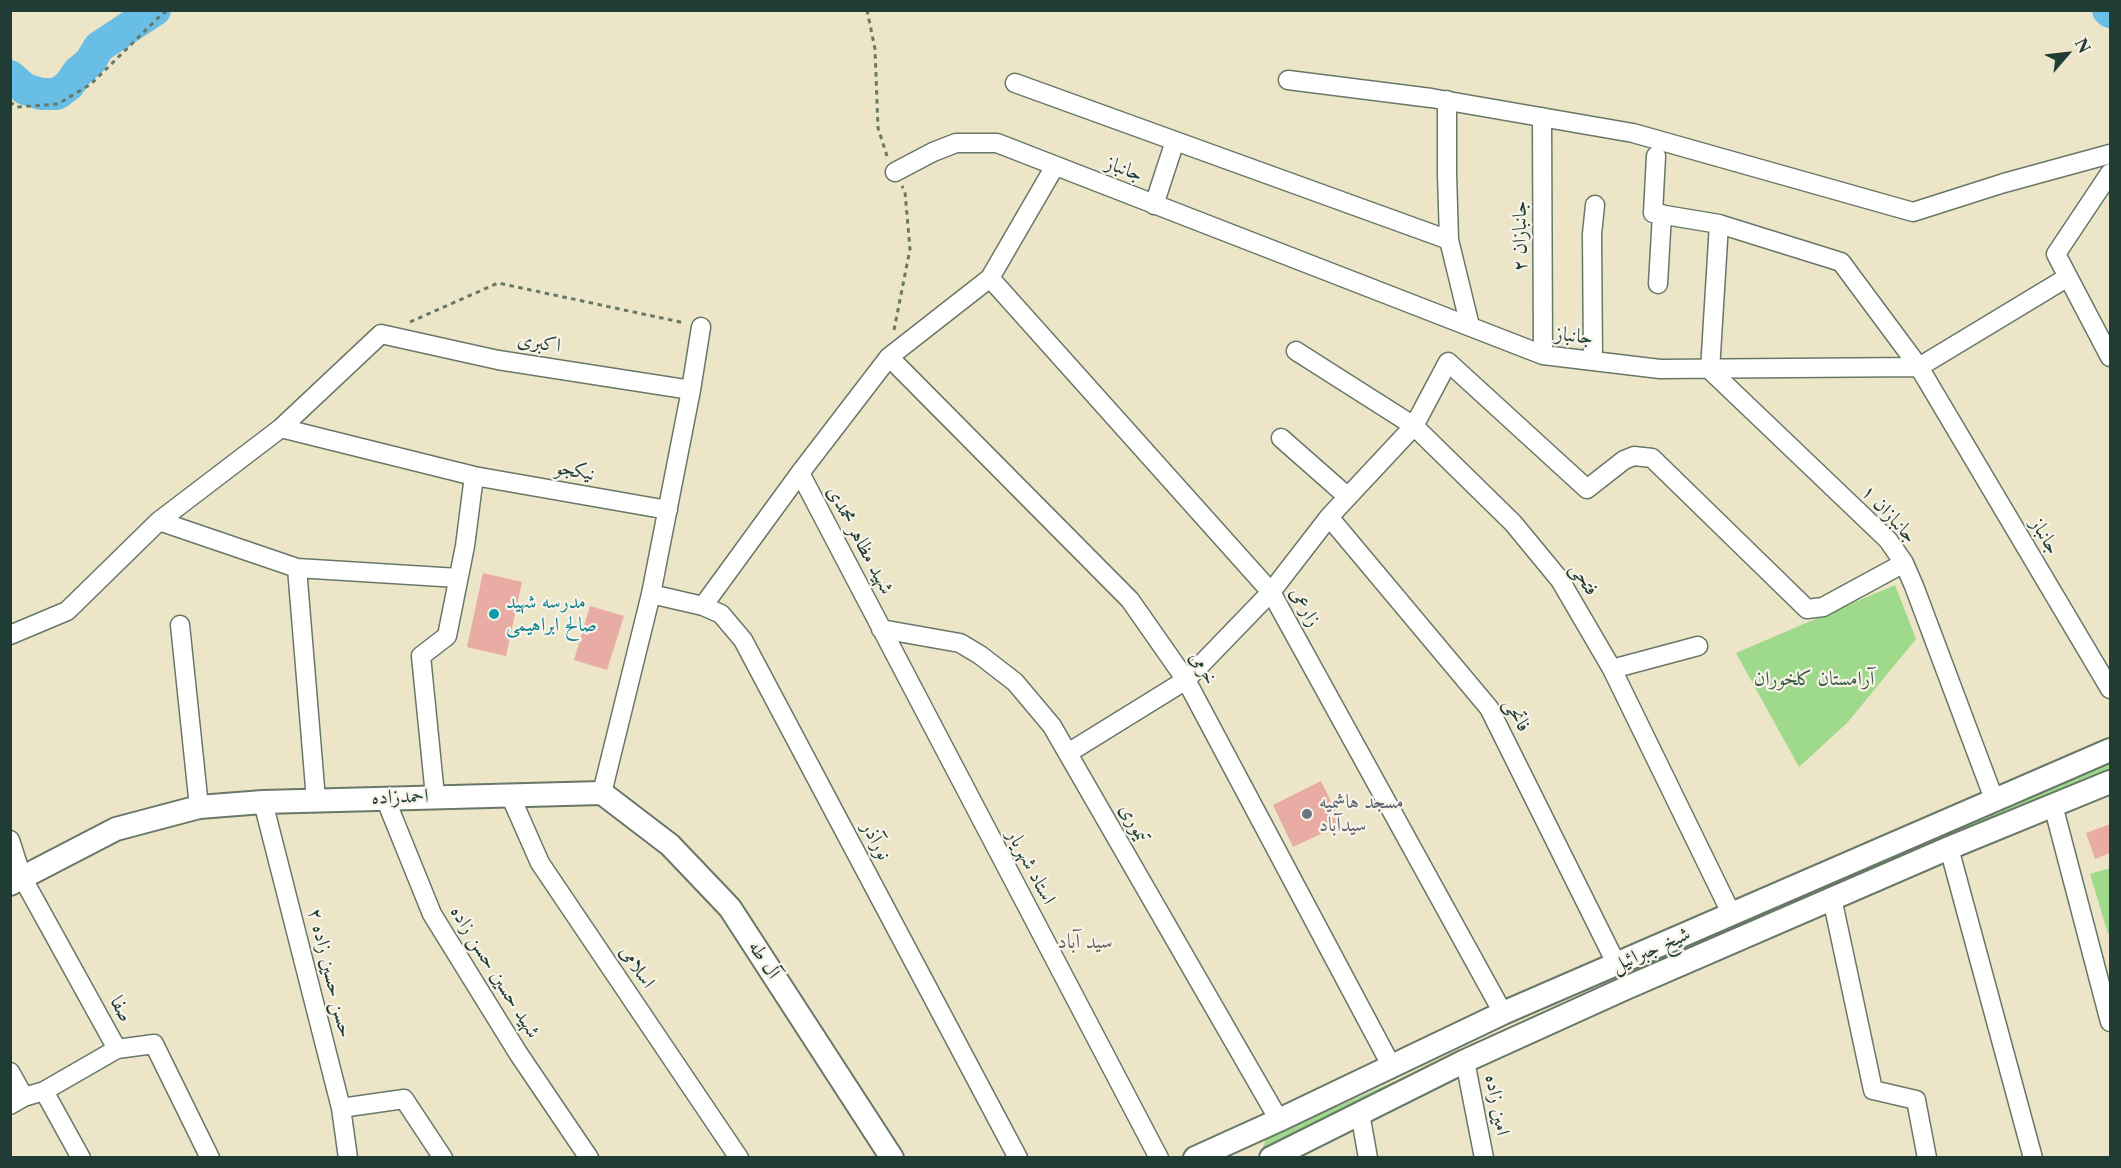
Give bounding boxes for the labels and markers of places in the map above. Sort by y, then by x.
place label: مدرسه شهید صالح ابراهیمی [506,590,597,637]
marker: مدرسه شهید صالح ابراهیمی [487,607,501,621]
place label: مسجد هاشمیه سیدآباد [1319,790,1404,837]
marker: مسجد هاشمیه سیدآباد [1300,807,1314,821]

